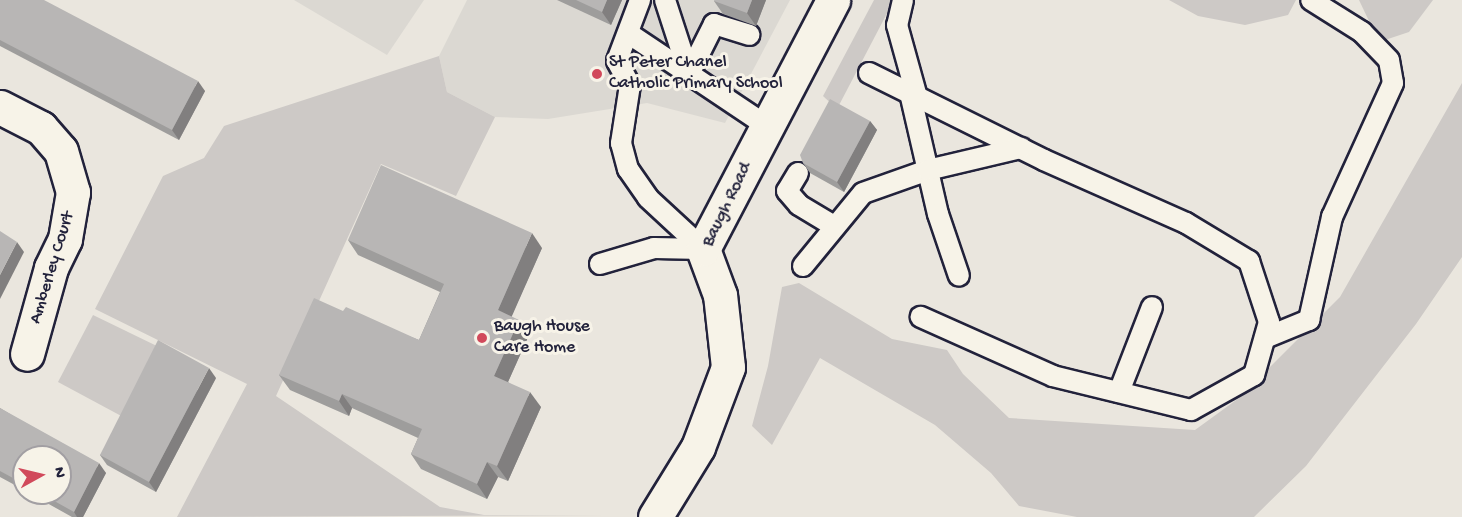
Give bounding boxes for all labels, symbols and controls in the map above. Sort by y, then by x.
place label: St Peter Chanel Catholic Primary School [609,53,783,96]
marker: St Peter Chanel Catholic Primary School [590,67,604,81]
street label: Baugh Road [698,159,758,251]
street label: Amberley Court [26,209,80,327]
place label: Baugh House Care Home [494,317,590,360]
marker: Baugh House Care Home [475,331,489,345]
north arrow [12,445,72,505]
text: N [48,466,68,479]

